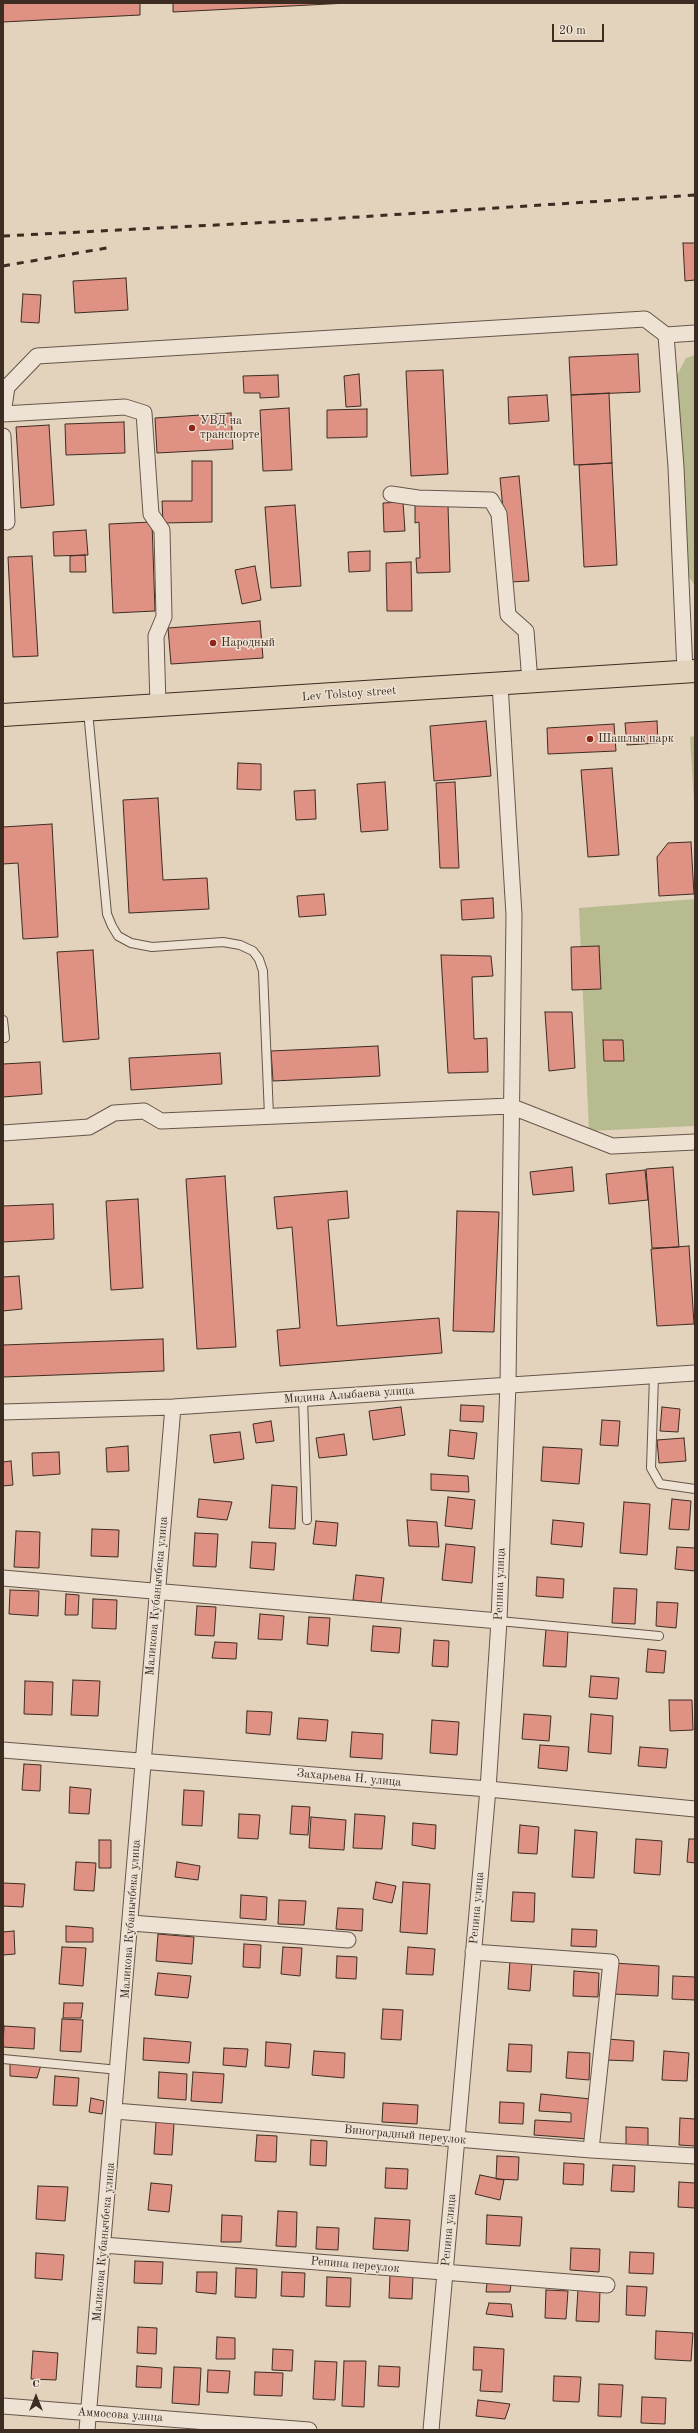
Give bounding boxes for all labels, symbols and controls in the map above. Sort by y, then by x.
scale bar [554,16,606,42]
text: 20 m [559,25,586,37]
place label: УВД на транспорте [200,414,260,442]
marker: УВД на транспорте [187,423,197,433]
place label: Народный [221,636,275,650]
marker: Народный [208,638,218,648]
street label: Lev Tolstoy street [301,684,397,704]
place label: Шашлык парк [598,732,674,746]
marker: Шашлык парк [585,734,595,744]
street label: Мидина Алыбаева улица [283,1383,415,1407]
street label: Маликова Кубанычбека улица [143,1516,171,1676]
street label: Репина улица [492,1547,508,1621]
street label: Захарьева Н. улица [296,1766,402,1790]
street label: Маликова Кубанычбека улица [118,1839,144,1999]
street label: Репина улица [467,1871,487,1945]
street label: Виноградный переулок [343,2122,467,2148]
street label: Маликова Кубанычбека улица [90,2162,118,2322]
street label: Репина улица [439,2193,459,2267]
street label: Репина переулок [310,2254,400,2276]
north arrow [16,2377,56,2417]
text: С [32,2379,40,2390]
street label: Аммосова улица [77,2405,163,2425]

